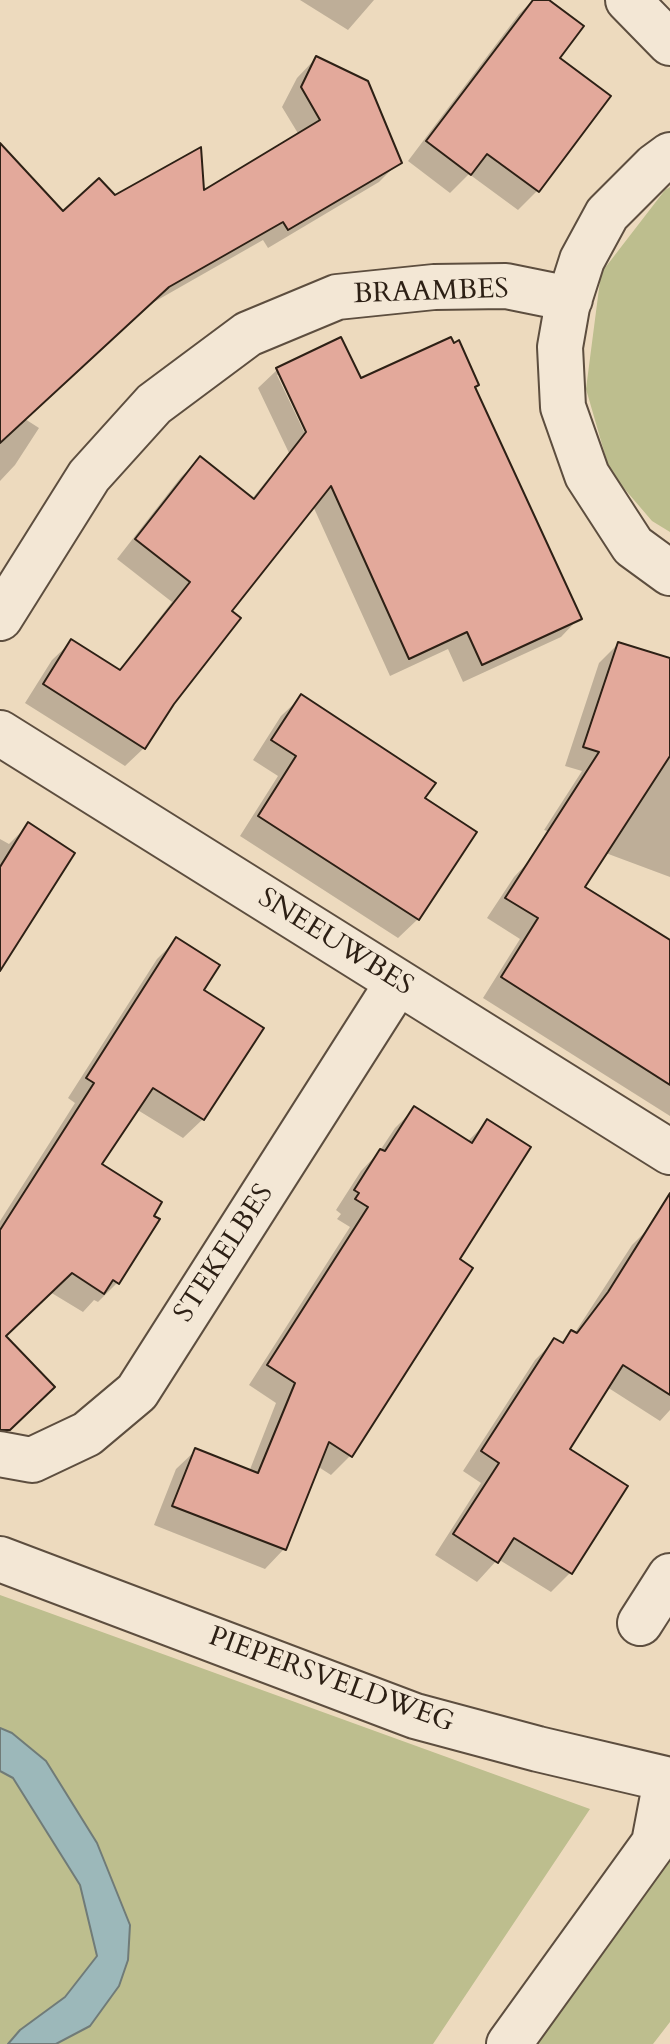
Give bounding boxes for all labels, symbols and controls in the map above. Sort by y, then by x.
street label: BRAAMBES [353,274,509,312]
street label: SNEEUWBES [251,882,419,1004]
street label: STEKELBES [168,1179,282,1329]
street label: PIEPERSVELDWEG [204,1621,458,1741]

